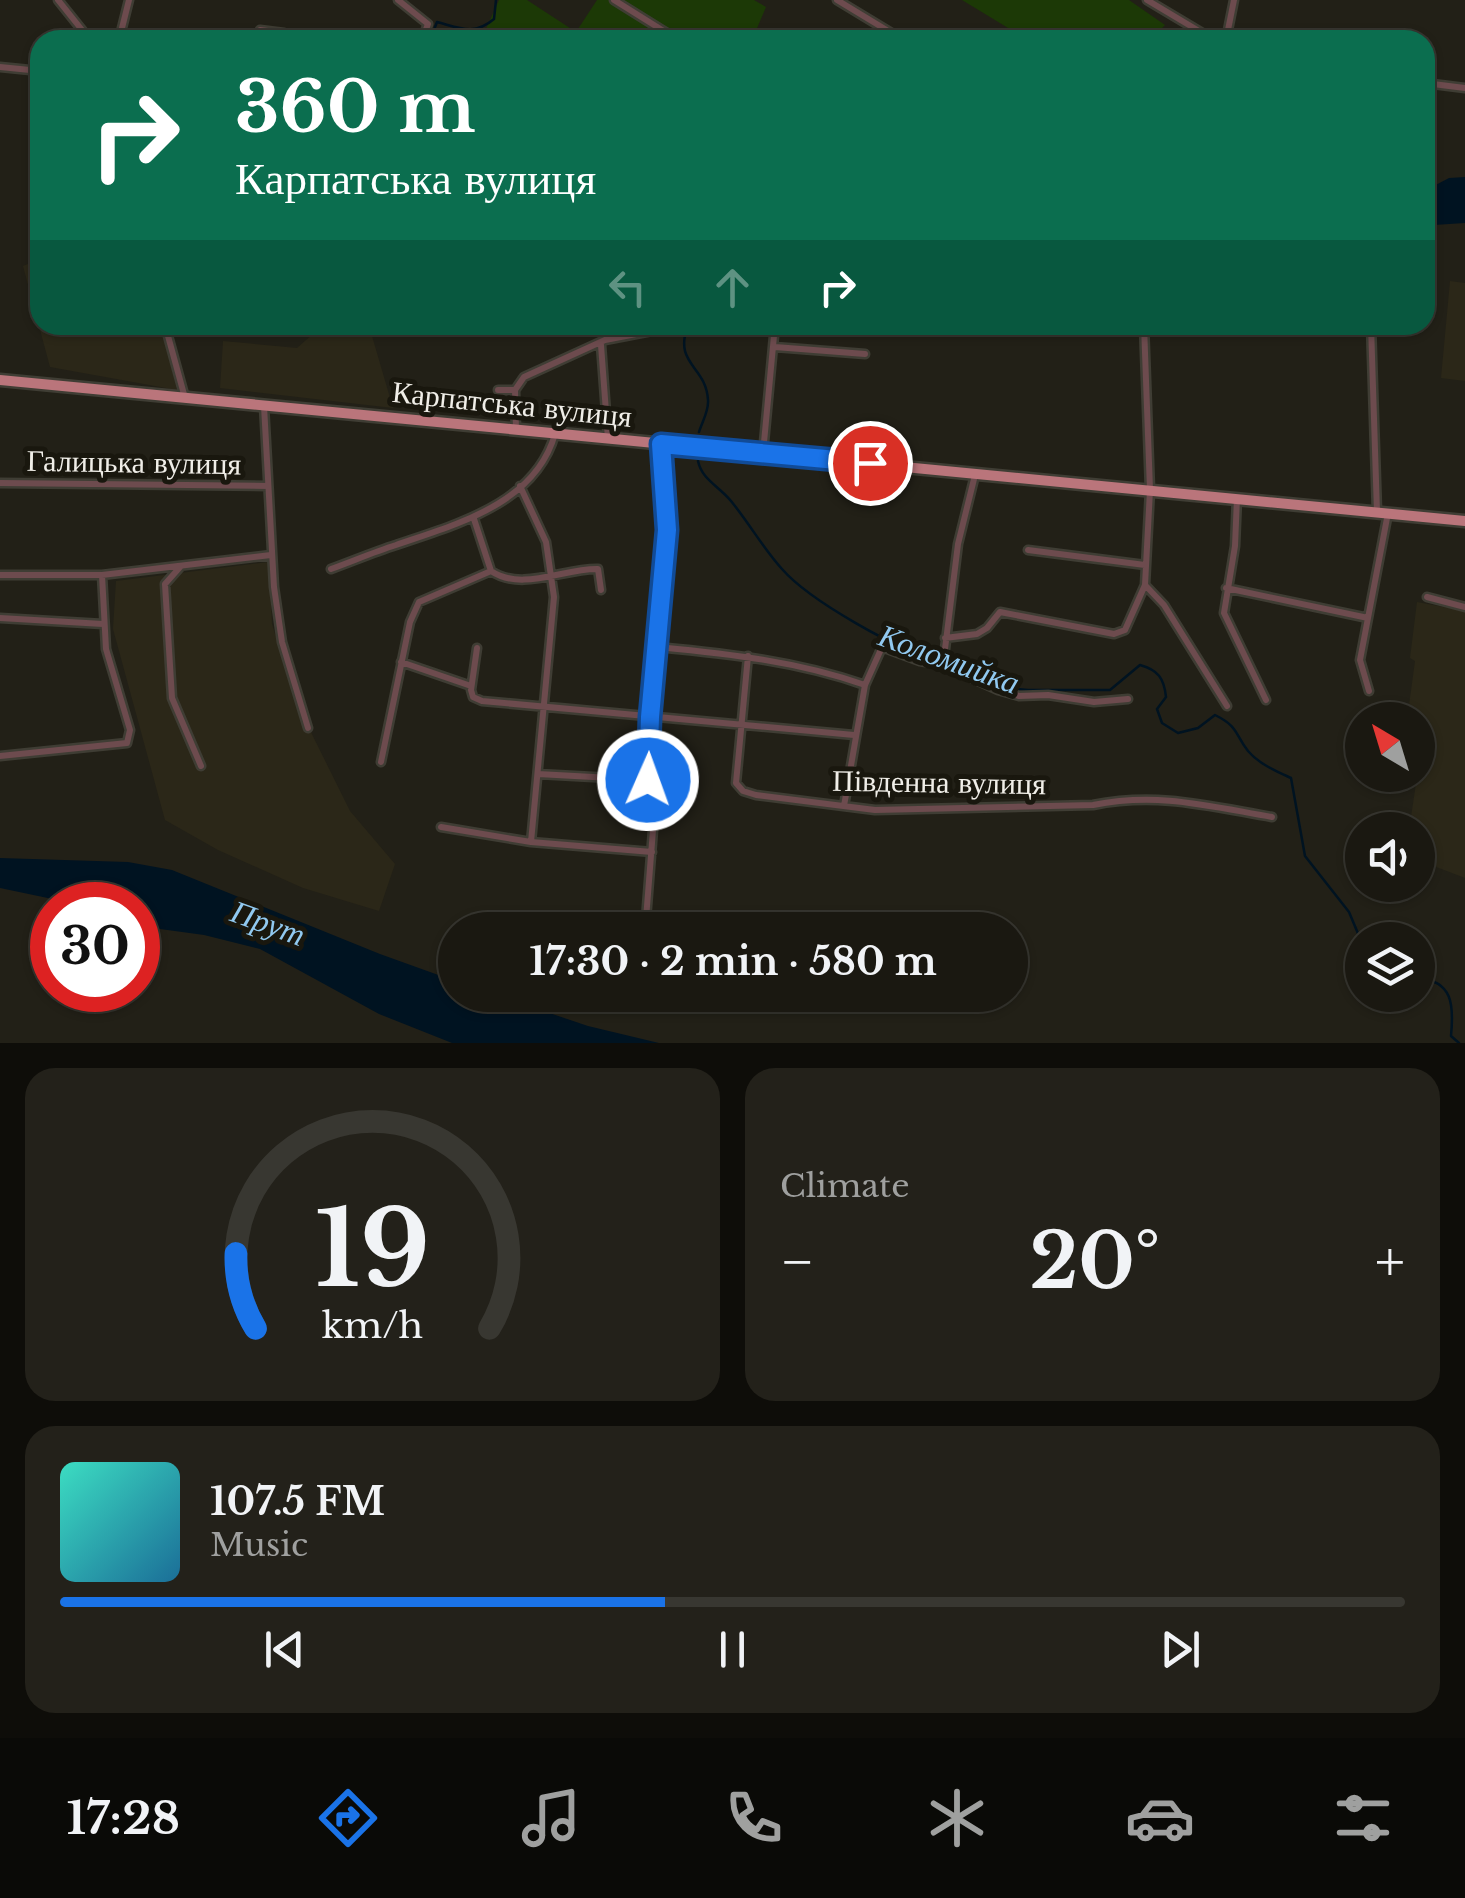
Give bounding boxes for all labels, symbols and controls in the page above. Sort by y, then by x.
text: 360 m [235,64,476,151]
icon: right [70,70,200,200]
text: Карпатська вулиця [235,150,596,206]
icon: left [600,260,655,315]
icon: ahead [705,260,760,315]
icon: right [810,260,865,315]
street label: Карпатська вулиця [390,373,634,435]
pin [828,421,913,506]
icon: arrive [843,436,898,491]
street label: Галицька вулиця [26,442,242,482]
water label: Коломийка [872,615,1025,703]
north arrow [1345,702,1435,792]
map controls [1345,702,1435,1012]
position arrow [596,728,700,832]
street label: Південна вулиця [832,762,1046,802]
button: sound [1345,812,1435,902]
speed limit sign: 30 [30,882,160,1012]
water label: Прут [225,891,311,955]
button: layers [1345,922,1435,1012]
text: 17:30 · 2 min · 580 m [529,938,937,985]
text: Climate [780,1166,909,1206]
text: 19 [315,1185,430,1314]
text: 20° [1030,1215,1160,1308]
text: − [780,1228,815,1296]
text: + [1375,1228,1405,1296]
text: km/h [322,1303,423,1348]
text: 107.5 FM [210,1478,385,1525]
text: Music [210,1525,308,1565]
icon: previous [257,1622,312,1677]
icon: pause [705,1622,760,1677]
icon: next [1153,1622,1208,1677]
icon: directions [313,1783,383,1853]
icon: music [516,1783,586,1853]
icon: phone [719,1783,789,1853]
icon: climate [922,1783,992,1853]
icon: car [1125,1783,1195,1853]
icon: filters [1328,1783,1398,1853]
text: 17:28 [67,1790,180,1846]

